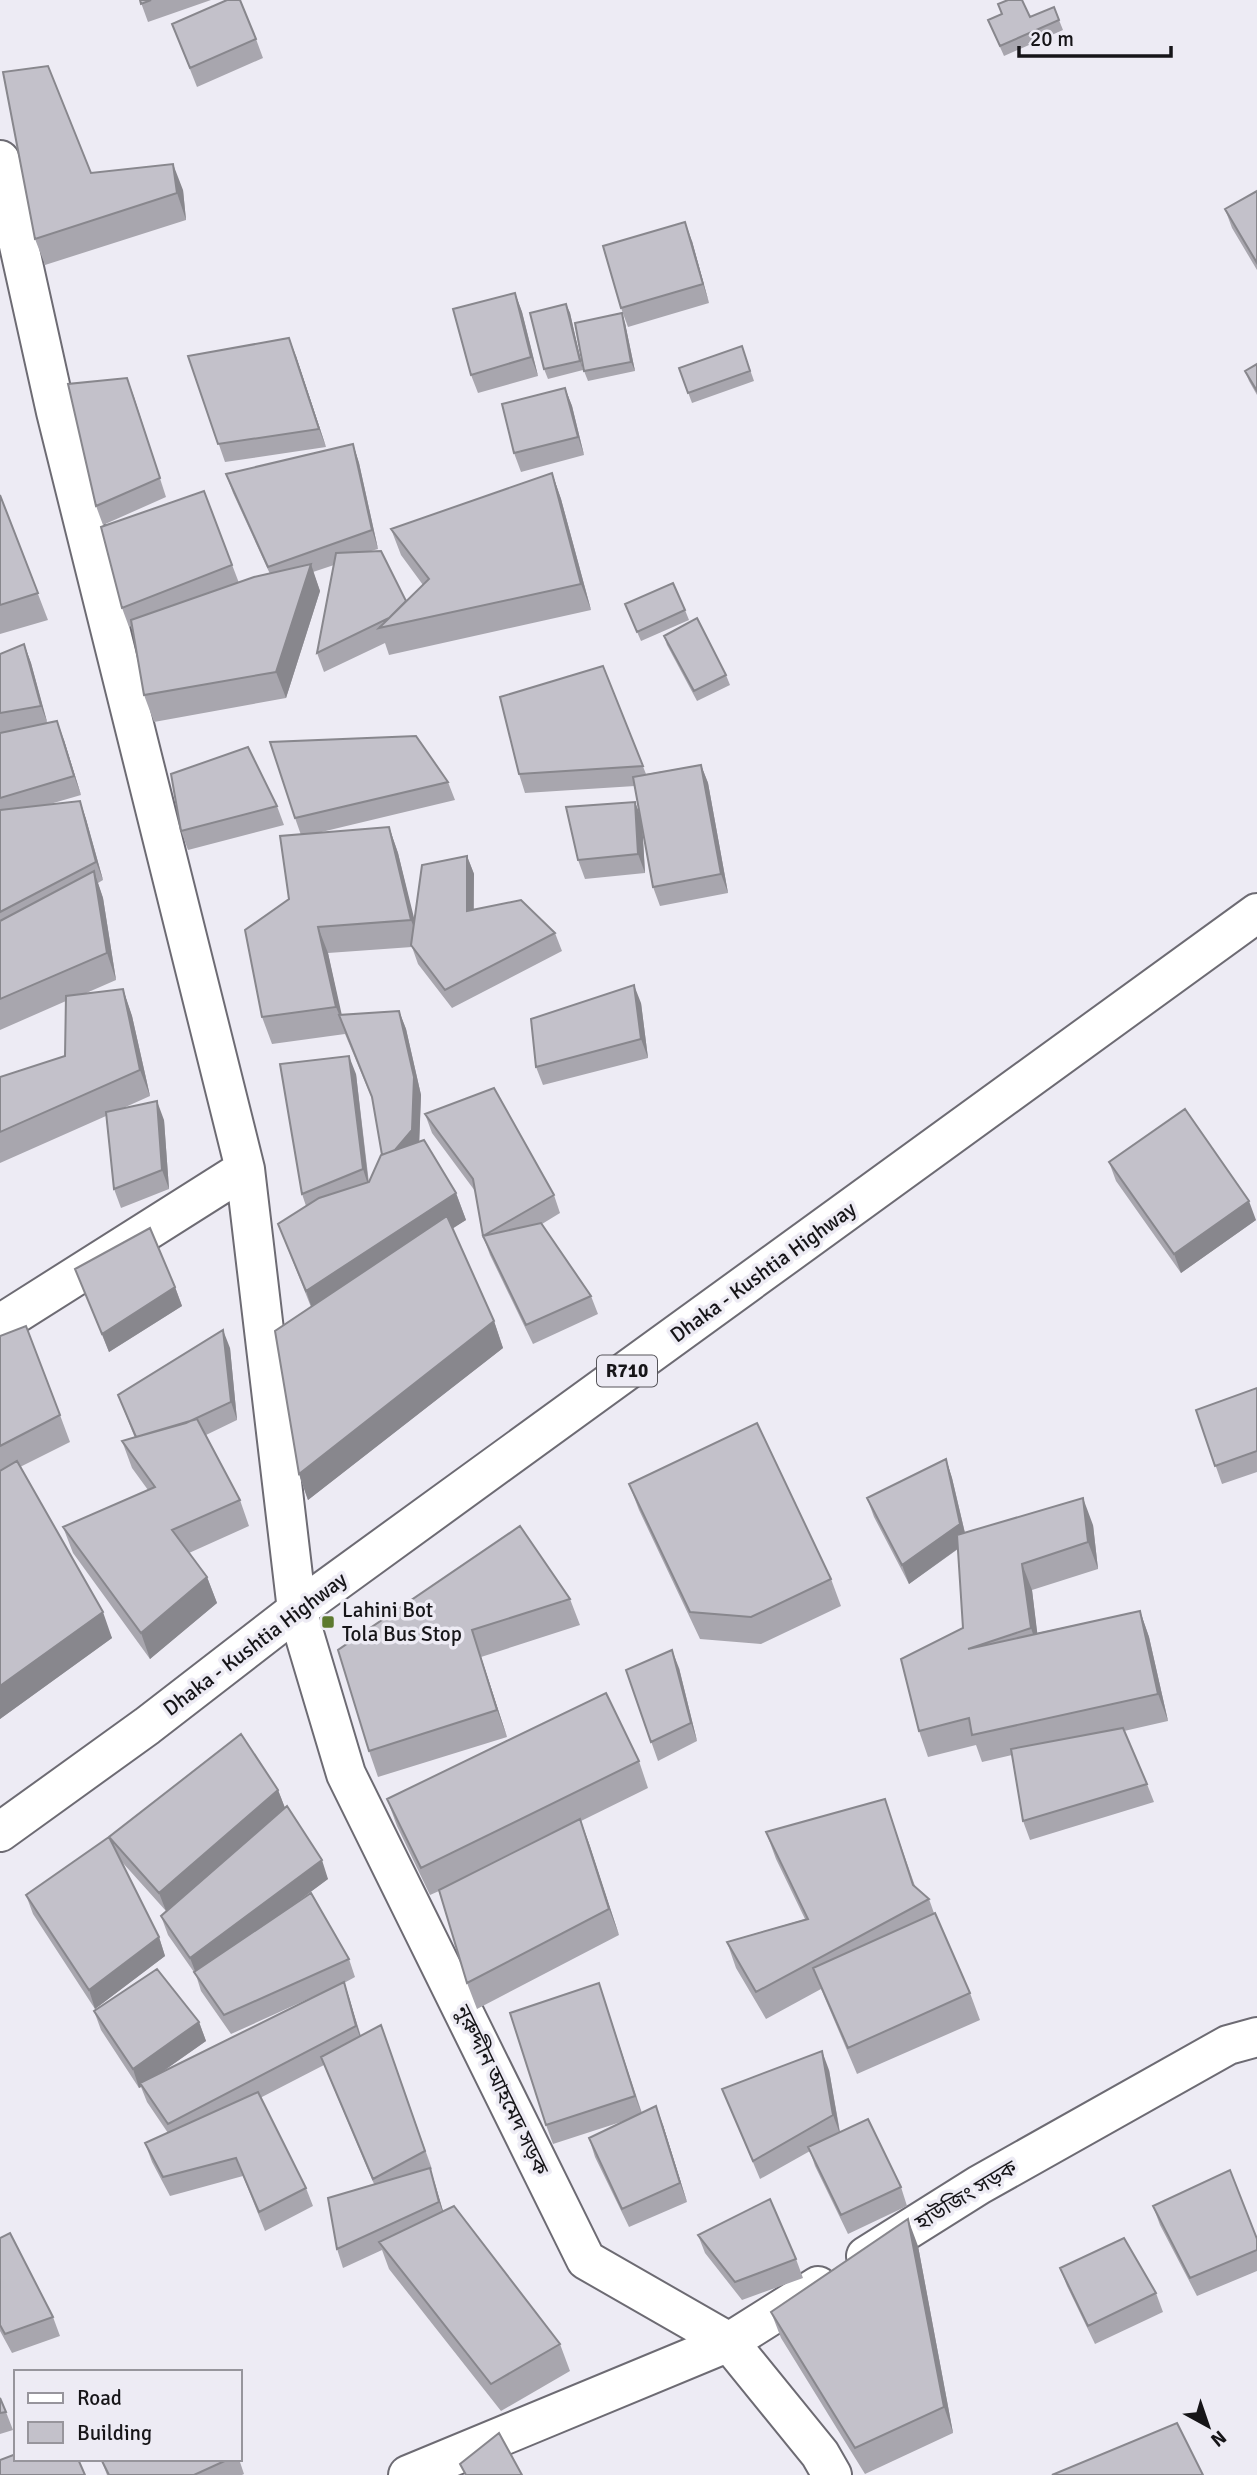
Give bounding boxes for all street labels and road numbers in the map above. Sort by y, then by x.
street label: Dhaka - Kushtia Highway [665,1196,861,1348]
road number: R710 [597,1356,657,1386]
street label: Dhaka - Kushtia Highway [158,1566,352,1722]
street label: নুরুদ্দীন আহমেদ সড়ক [449,2000,555,2180]
street label: হাউজিং সড়ক [909,2154,1023,2236]

